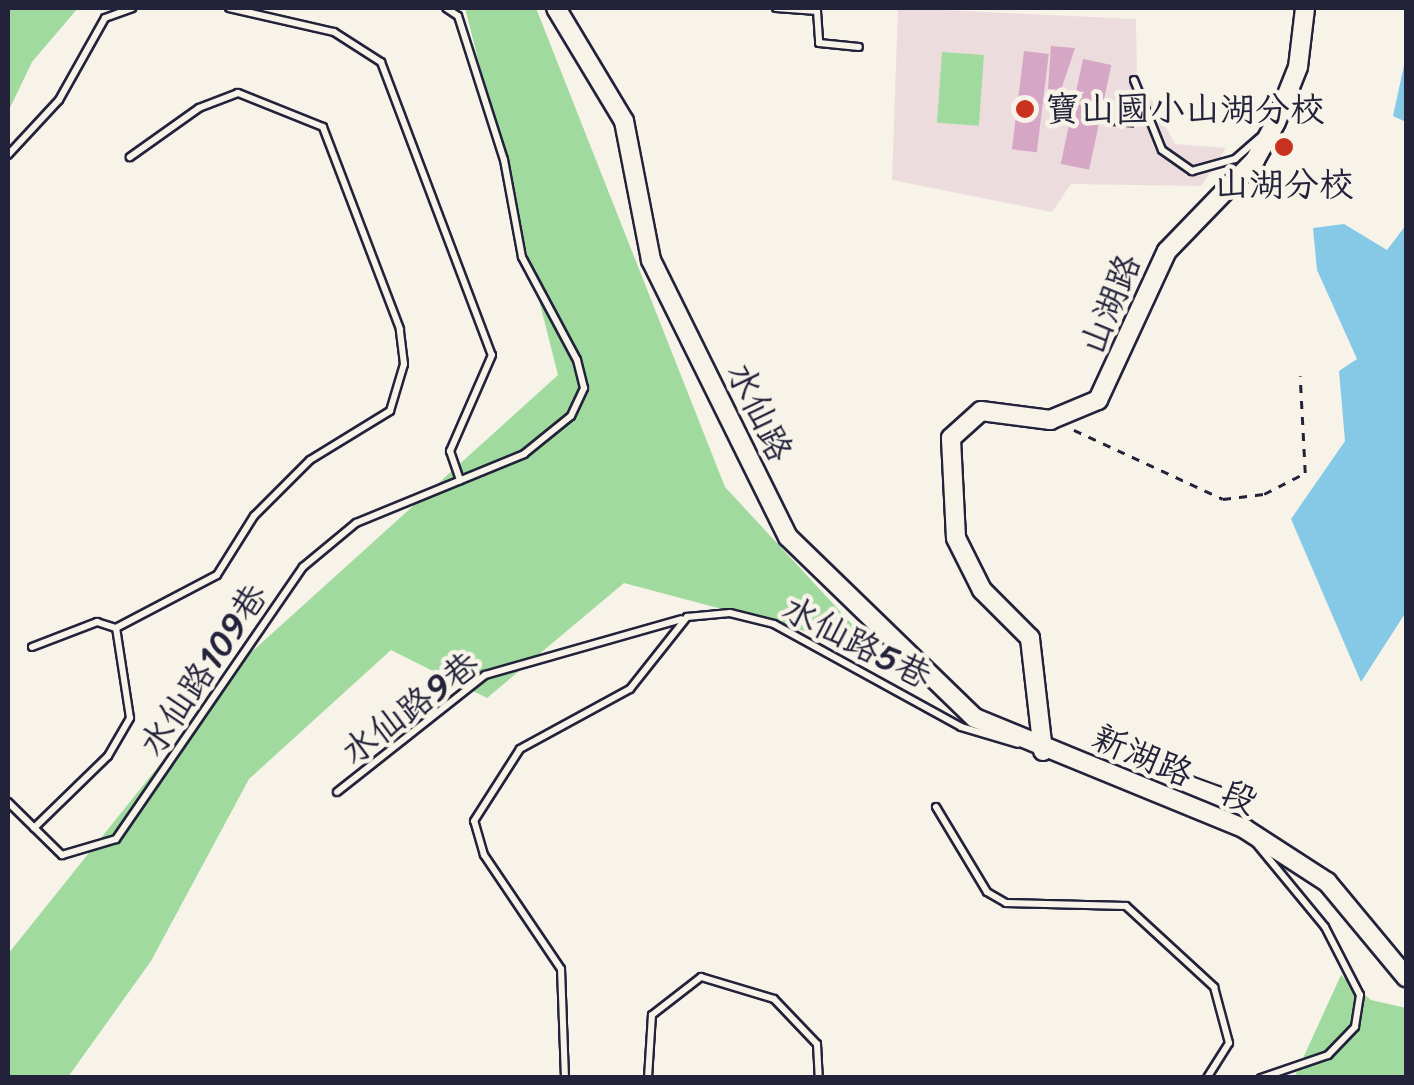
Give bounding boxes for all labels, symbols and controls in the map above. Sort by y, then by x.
place label: 寶山國小山湖分校 [1045,88,1325,130]
marker: 寶山國小山湖分校 [1014,98,1036,120]
marker: 山湖分校 [1273,136,1295,158]
place label: 山湖分校 [1214,163,1354,205]
street label: 山湖路 [1071,247,1149,361]
street label: 水仙路 [718,356,802,468]
street label: 水仙路109巷 [130,576,276,764]
street label: 水仙路5巷 [776,587,938,697]
street label: 水仙路9巷 [333,643,487,773]
street label: 新湖路一段 [1086,715,1264,823]

